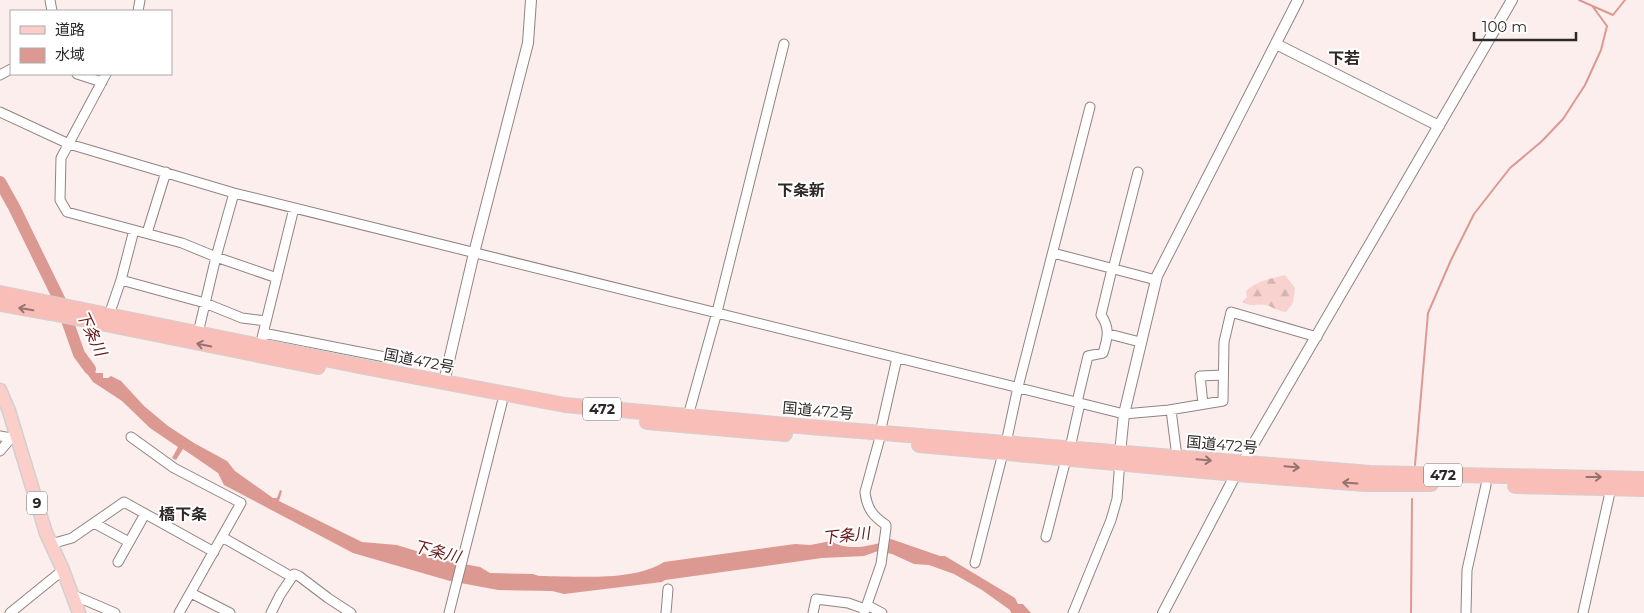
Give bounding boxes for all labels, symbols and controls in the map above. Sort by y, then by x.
legend [10,10,172,75]
scale bar [1474,10,1576,42]
text: 100 m [1482,17,1527,36]
text: 道路 [55,20,85,39]
text: 水域 [55,45,85,64]
district label: 下若 [1328,49,1360,68]
district label: 下条新 [777,181,825,200]
one-way arrow [18,303,34,313]
water label: 下条川 [73,307,111,361]
one-way arrow [197,340,213,349]
street label: 国道472号 [382,344,456,377]
road number: 472 [583,398,621,420]
street label: 国道472号 [782,398,855,423]
street label: 国道472号 [1186,432,1259,457]
one-way arrow [1196,455,1212,464]
one-way arrow [1283,462,1299,472]
road number: 472 [1424,464,1462,486]
one-way arrow [1586,472,1602,482]
one-way arrow [1343,478,1359,487]
road number: 9 [27,492,47,514]
district label: 橋下条 [159,505,207,524]
water label: 下条川 [821,523,873,547]
water label: 下条川 [411,536,464,567]

